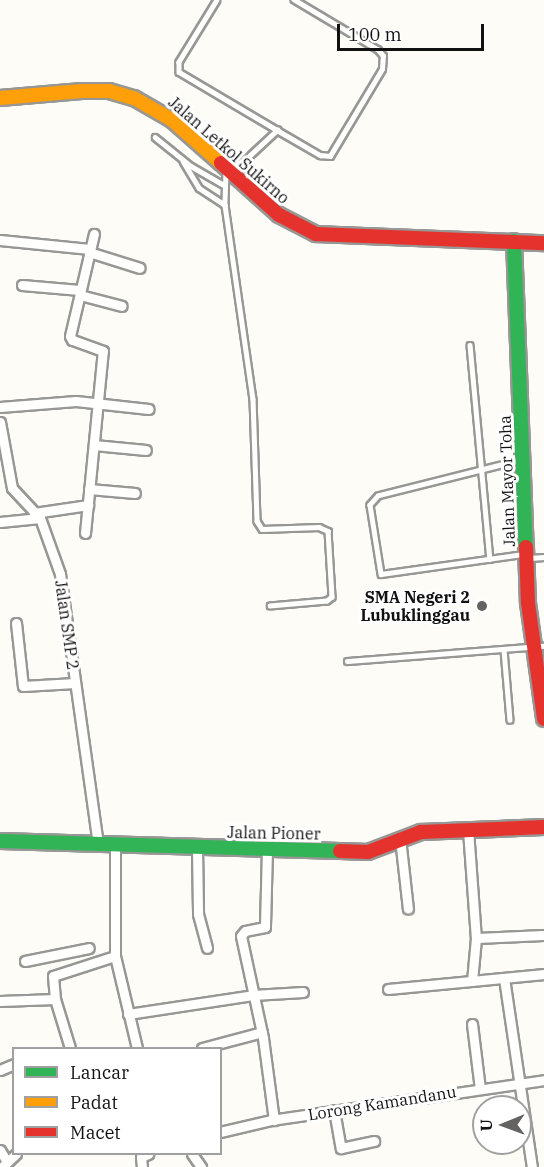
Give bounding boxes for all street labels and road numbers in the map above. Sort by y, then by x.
street label: Jalan Letkol Sukirno [165,92,293,208]
street label: Jalan Mayor Toha [495,415,519,547]
street label: Jalan SMP 2 [51,579,83,671]
street label: Jalan Pioner [227,823,321,843]
street label: Lorong Kamandanu [306,1082,458,1124]

